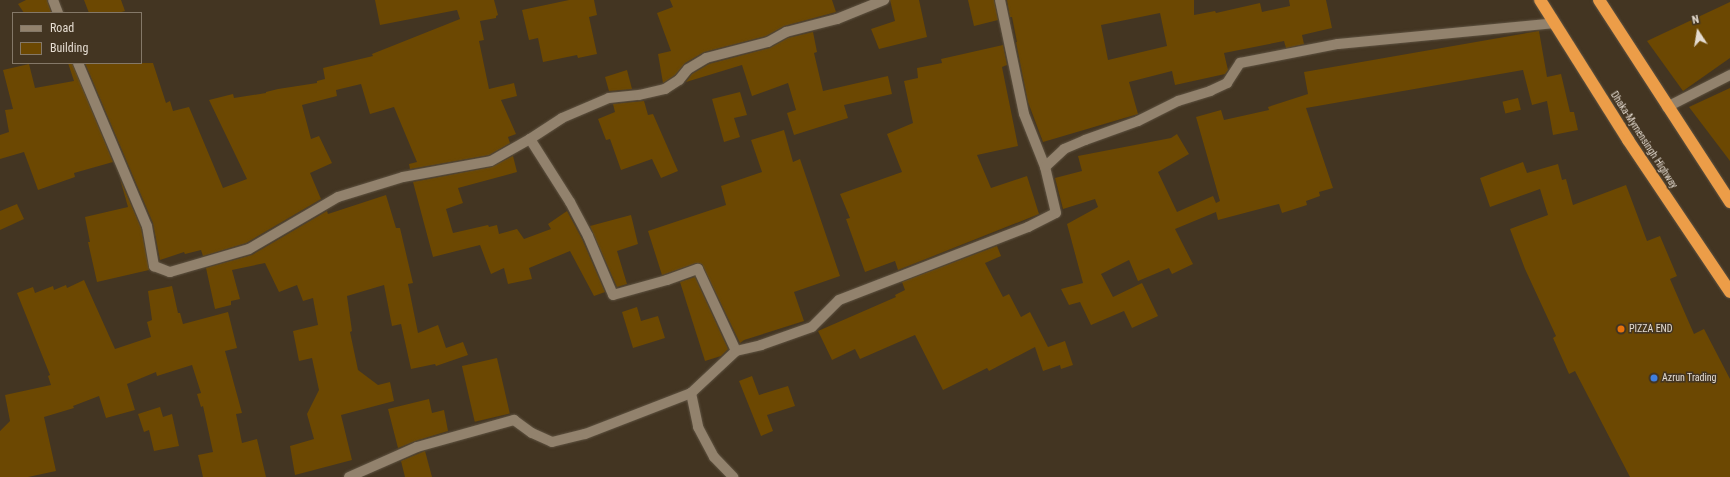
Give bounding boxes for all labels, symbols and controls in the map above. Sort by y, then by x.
legend [12,12,142,64]
north arrow [1678,12,1718,52]
text: N [1691,13,1700,27]
text: Road [50,21,74,35]
text: Building [50,41,88,55]
street label: Dhaka-Mymensingh Highway [1608,89,1680,191]
place label: PIZZA END [1629,323,1673,335]
marker: PIZZA END [1616,324,1626,334]
place label: Azrun Trading [1662,372,1717,384]
marker: Azrun Trading [1649,373,1659,383]

